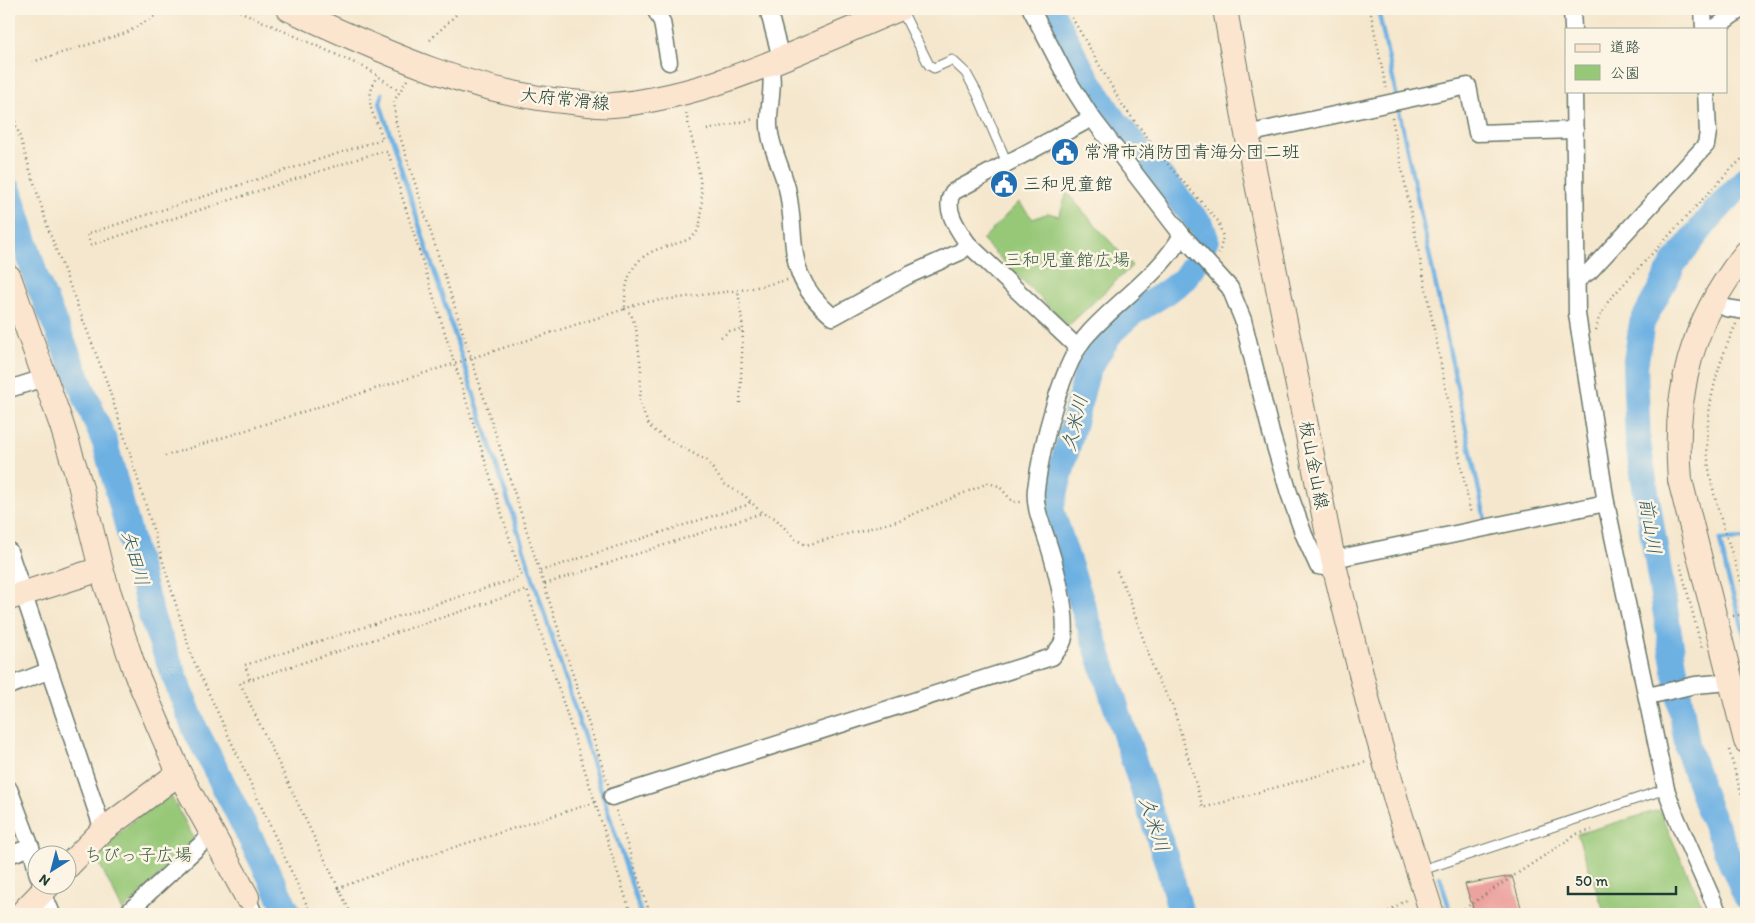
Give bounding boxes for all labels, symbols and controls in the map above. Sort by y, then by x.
legend [1565,28,1728,92]
text: 道路 [1610,38,1640,56]
text: 公園 [1610,64,1640,82]
street label: 大府常滑線 [519,83,611,115]
public building icon: 常滑市消防団青海分団二班 [1050,137,1080,167]
place label: 常滑市消防団青海分団二班 [1084,141,1300,163]
public building icon: 三和児童館 [989,169,1019,199]
place label: 三和児童館 [1023,173,1113,195]
park label: 三和児童館広場 [1004,249,1130,271]
water label: 久米川 [1056,393,1093,454]
street label: 板山金山線 [1295,419,1333,511]
water label: 前山川 [1635,496,1666,556]
water label: 矢田川 [117,528,154,589]
water label: 久米川 [1135,793,1174,855]
park label: ちびっ子広場 [84,844,192,866]
north arrow [28,846,78,896]
scale bar [1568,863,1675,895]
text: N [36,870,53,890]
text: 50 m [1575,872,1608,890]

